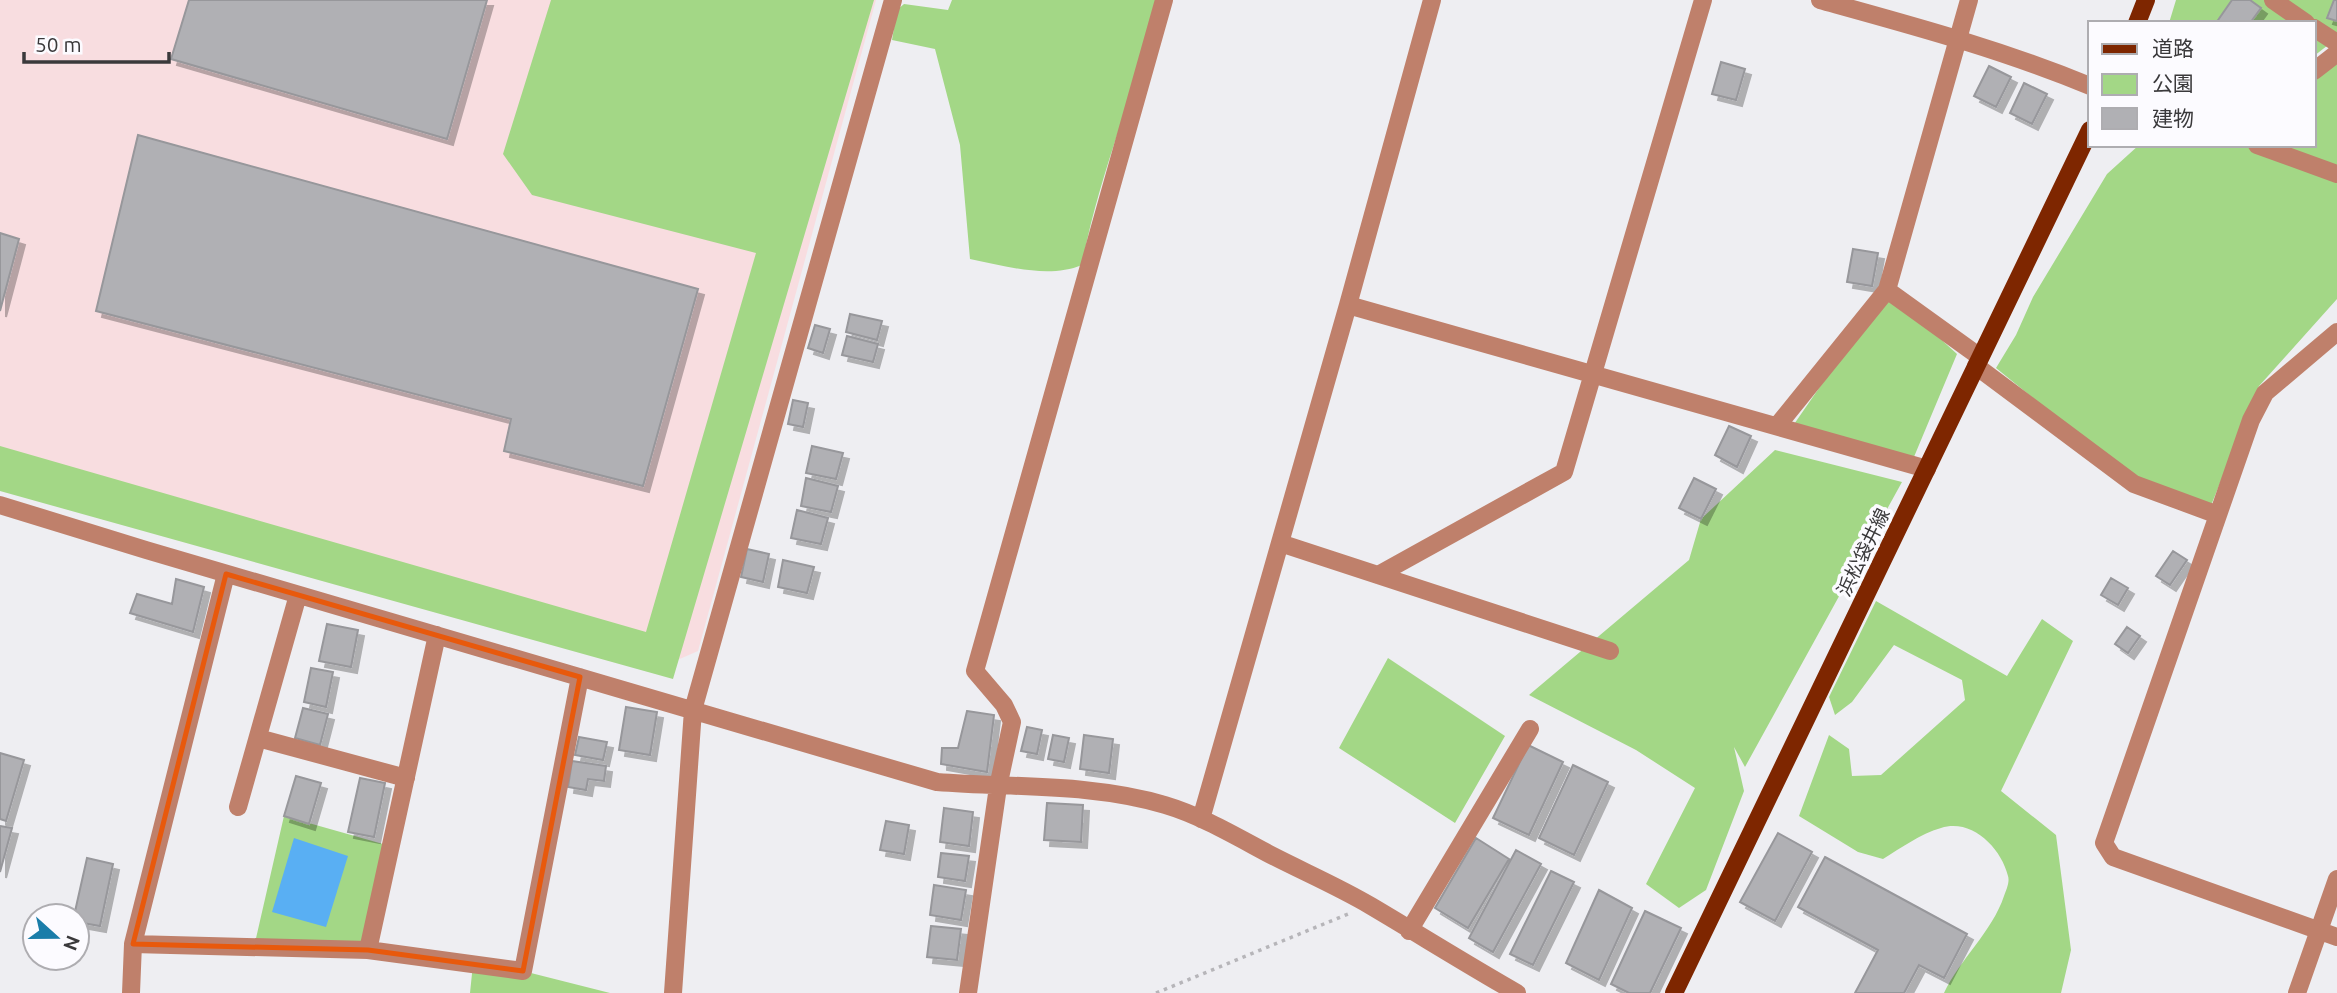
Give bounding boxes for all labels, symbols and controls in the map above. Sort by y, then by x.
scale bar [24,21,170,65]
legend [2088,21,2316,147]
text: 50 m [35,32,82,56]
text: 道路 [2152,36,2194,60]
text: 公園 [2152,71,2194,95]
text: 建物 [2152,106,2194,130]
street label: 浜松袋井線 [1832,504,1894,600]
north arrow [21,902,91,972]
text: N [59,933,85,954]

